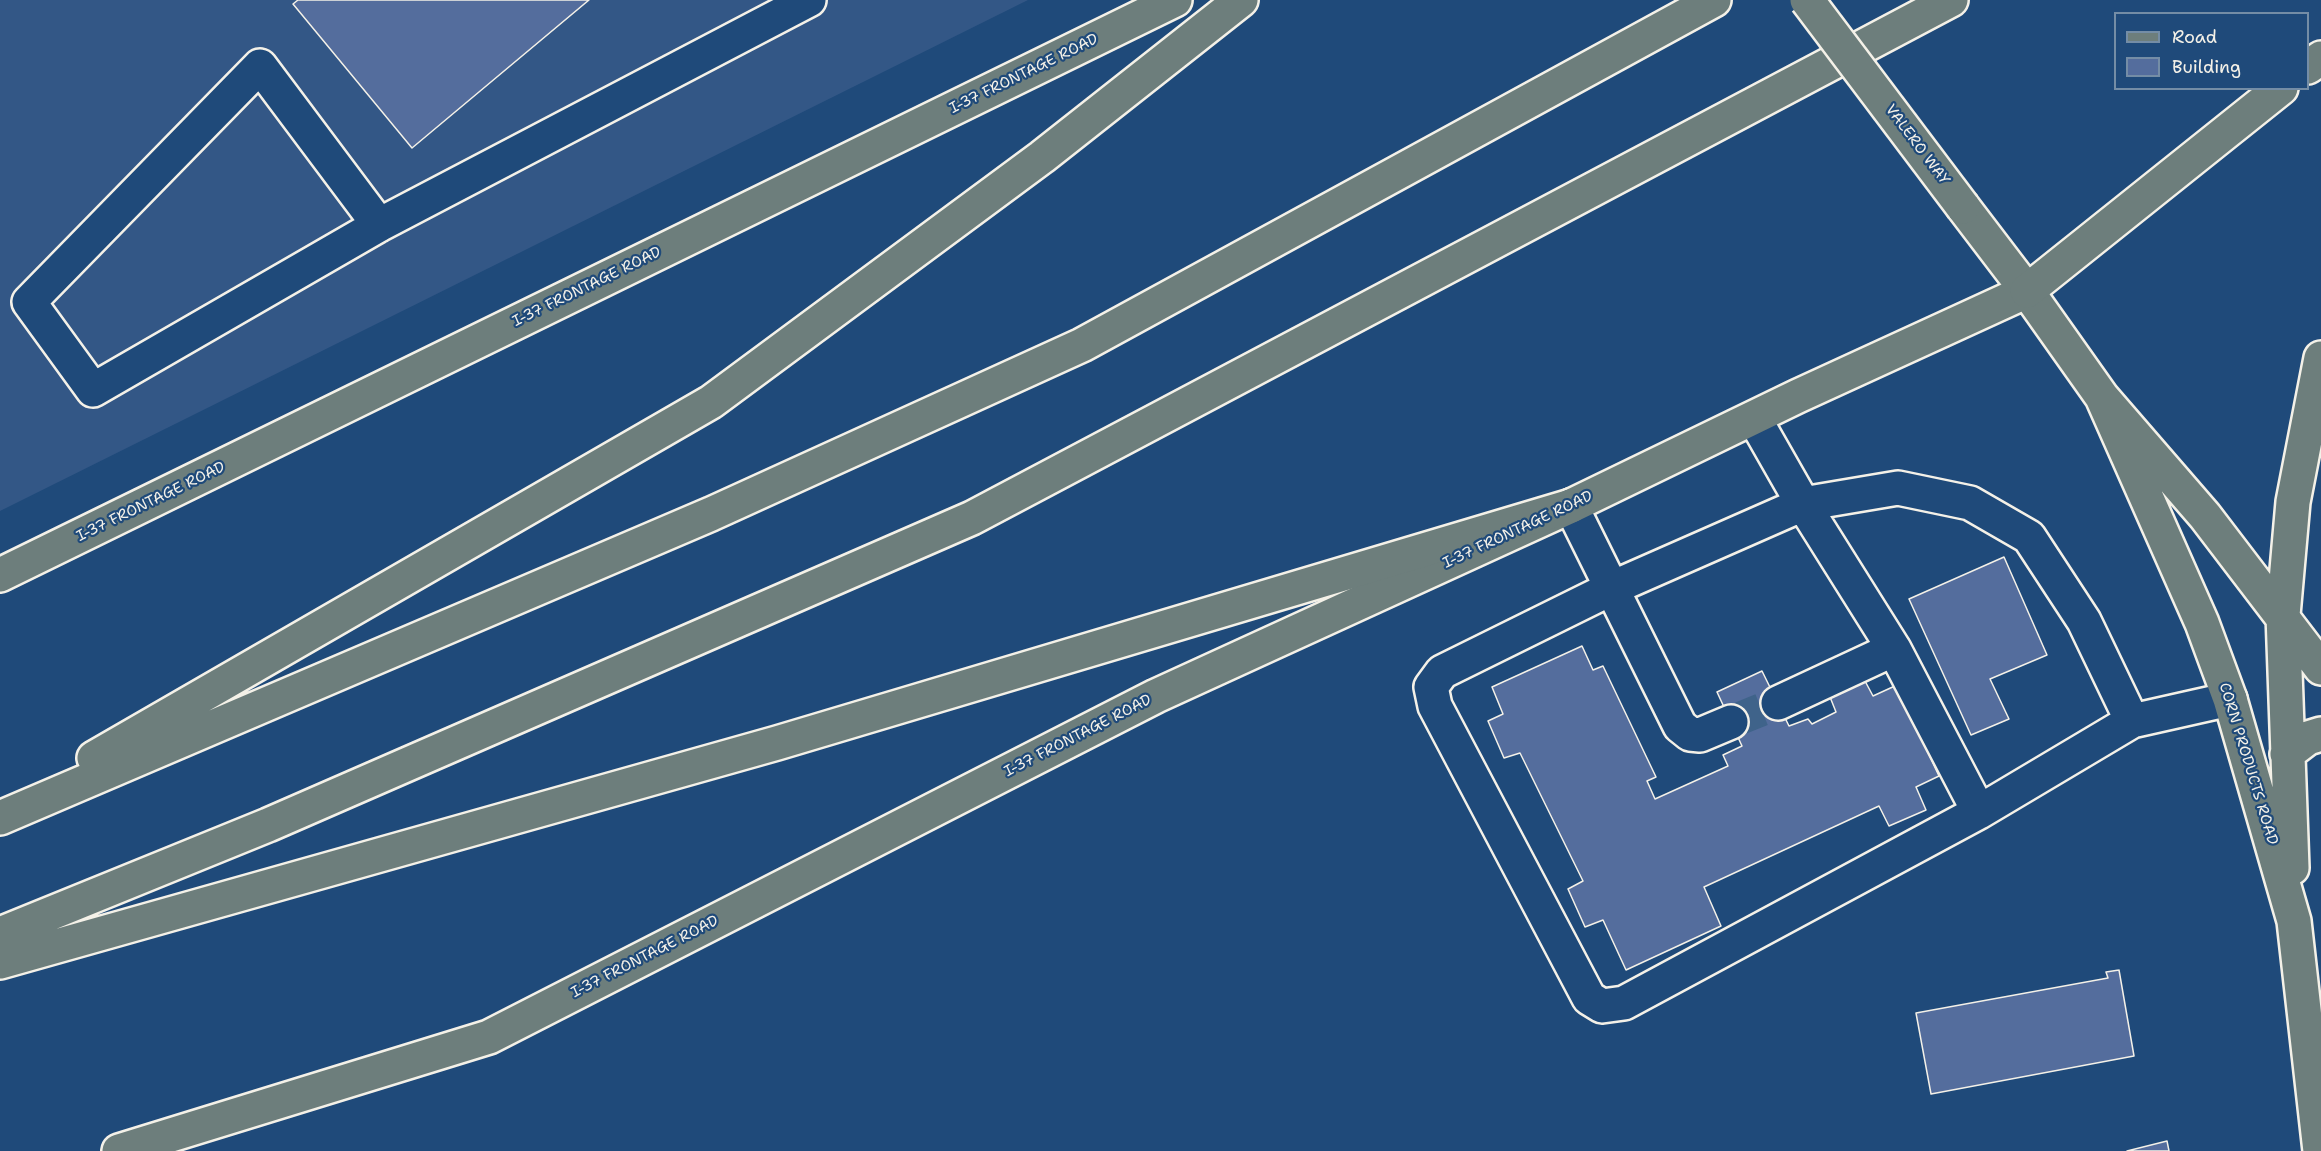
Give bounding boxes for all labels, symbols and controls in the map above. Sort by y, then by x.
legend [2114,12,2309,90]
text: Road [2172,25,2217,49]
street label: I-37 FRONTAGE ROAD [947,30,1101,118]
text: Building [2172,55,2241,79]
street label: VALERO WAY [1881,101,1953,189]
street label: I-37 FRONTAGE ROAD [510,243,664,331]
street label: I-37 FRONTAGE ROAD [74,458,228,546]
street label: I-37 FRONTAGE ROAD [1440,487,1596,573]
street label: CORN PRODUCTS ROAD [2215,681,2281,847]
street label: I-37 FRONTAGE ROAD [1001,691,1155,781]
street label: I-37 FRONTAGE ROAD [568,912,722,1002]

